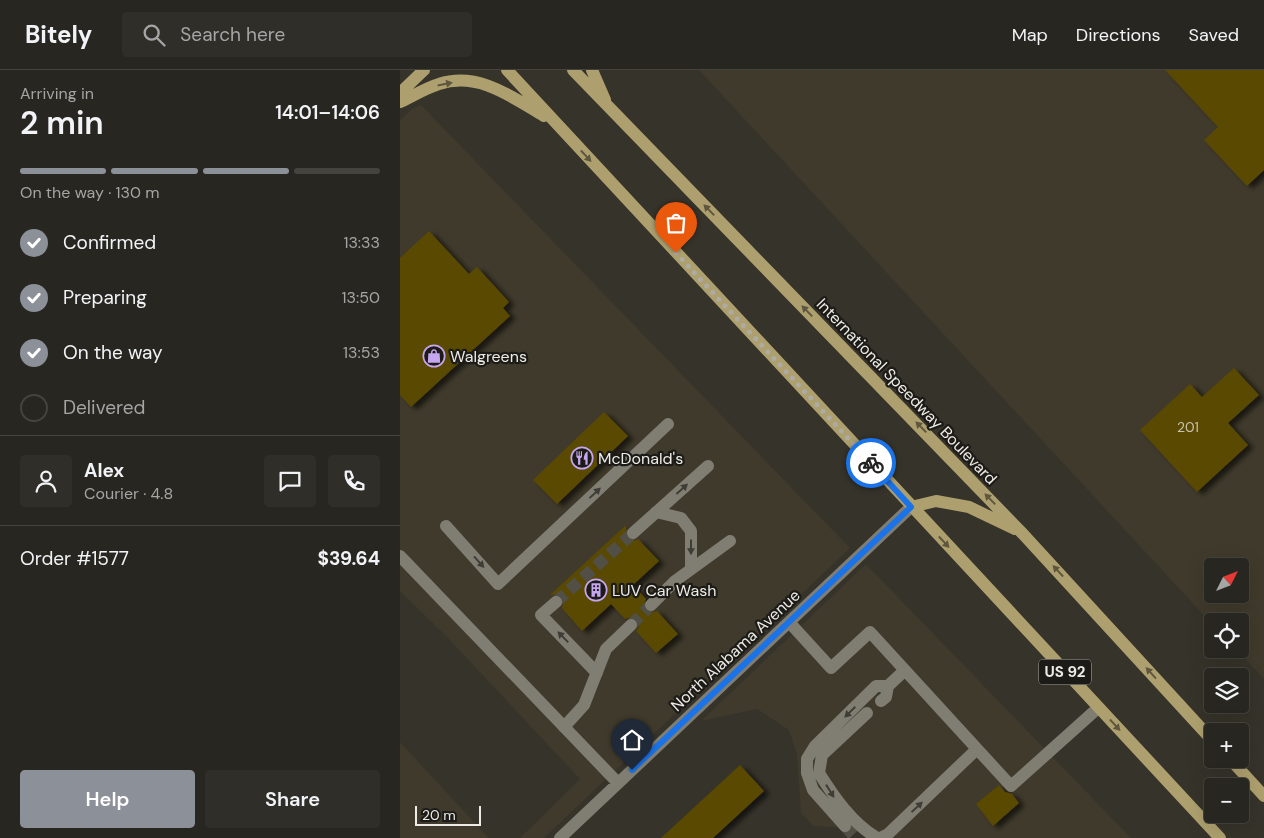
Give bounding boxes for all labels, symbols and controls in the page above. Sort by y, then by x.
search box [122,12,472,57]
text: Bitely [25,19,92,50]
icon: search [140,21,168,49]
text: Search here [180,22,285,47]
text: Map [1012,23,1048,47]
text: Directions [1076,23,1161,47]
text: Saved [1189,23,1239,47]
one-way arrow [437,79,453,87]
text: Arriving in [20,83,94,104]
text: 14:01–14:06 [275,100,380,125]
text: 2 min [20,102,104,144]
one-way arrow [580,150,592,162]
text: On the way · 130 m [20,182,160,203]
pin [655,202,697,253]
one-way arrow [704,204,716,216]
icon: bag [662,209,690,237]
icon: check [20,229,48,257]
text: Confirmed [63,230,156,255]
text: 13:33 [343,232,380,253]
icon: check [20,284,48,312]
text: Preparing [63,285,147,310]
text: 13:50 [342,287,380,308]
street label: International Speedway Boulevard [812,294,1001,489]
one-way arrow [801,305,813,317]
icon: check [20,339,48,367]
text: On the way [63,340,163,365]
text: 13:53 [343,342,380,363]
shop icon: Walgreens [422,344,446,368]
place label: Walgreens [450,346,527,367]
text: Delivered [63,395,145,420]
house number: 201 [1177,418,1199,436]
one-way arrow [915,422,927,434]
courier [846,438,896,488]
restaurant icon: McDonald's [570,446,594,470]
place label: McDonald's [598,448,683,469]
icon: bike [857,449,885,477]
button: person [20,455,72,507]
button: chat [264,455,316,507]
button: phone [328,455,380,507]
text: Alex [84,458,124,483]
text: Courier · 4.8 [84,483,173,504]
one-way arrow [675,483,687,495]
one-way arrow [589,487,601,499]
one-way arrow [984,493,996,505]
one-way arrow [938,536,950,548]
one-way arrow [687,539,695,555]
text: Order #1577 [20,546,129,571]
text: $39.64 [317,546,380,571]
one-way arrow [473,556,485,568]
north arrow [1204,558,1249,602]
map controls [1204,558,1249,823]
one-way arrow [1052,566,1064,578]
building icon: LUV Car Wash [584,578,608,602]
place label: LUV Car Wash [612,580,716,601]
street label: North Alabama Avenue [666,585,804,716]
button: locate [1204,613,1249,658]
one-way arrow [557,632,569,644]
road number: US 92 [1039,660,1091,684]
one-way arrow [1146,667,1157,680]
button: layers [1204,668,1249,713]
one-way arrow [844,706,856,718]
pin [611,719,653,770]
one-way arrow [1109,719,1121,731]
button: + [1204,723,1249,768]
icon: home [618,726,646,754]
button: Help [20,770,195,828]
button: Share [205,770,380,828]
button: − [1204,778,1249,823]
one-way arrow [826,785,835,798]
one-way arrow [911,801,923,813]
scale bar [415,803,481,826]
text: 20 m [422,806,456,824]

